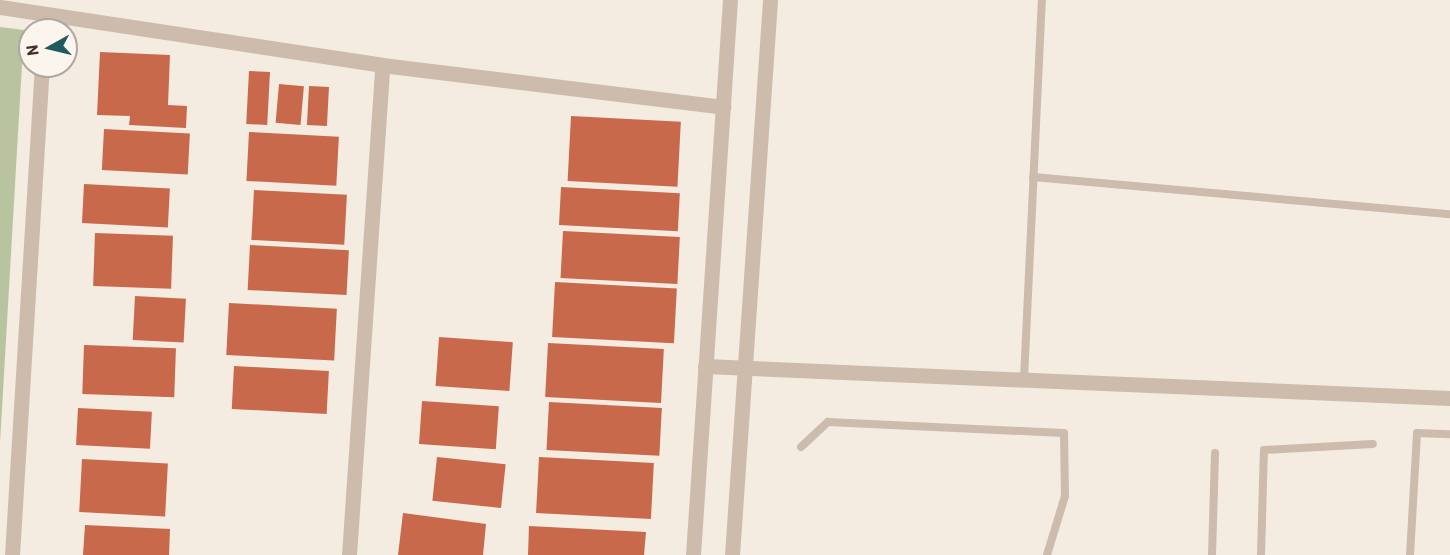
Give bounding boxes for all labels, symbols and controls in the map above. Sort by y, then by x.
north arrow [18,18,78,78]
text: N [22,44,42,57]

